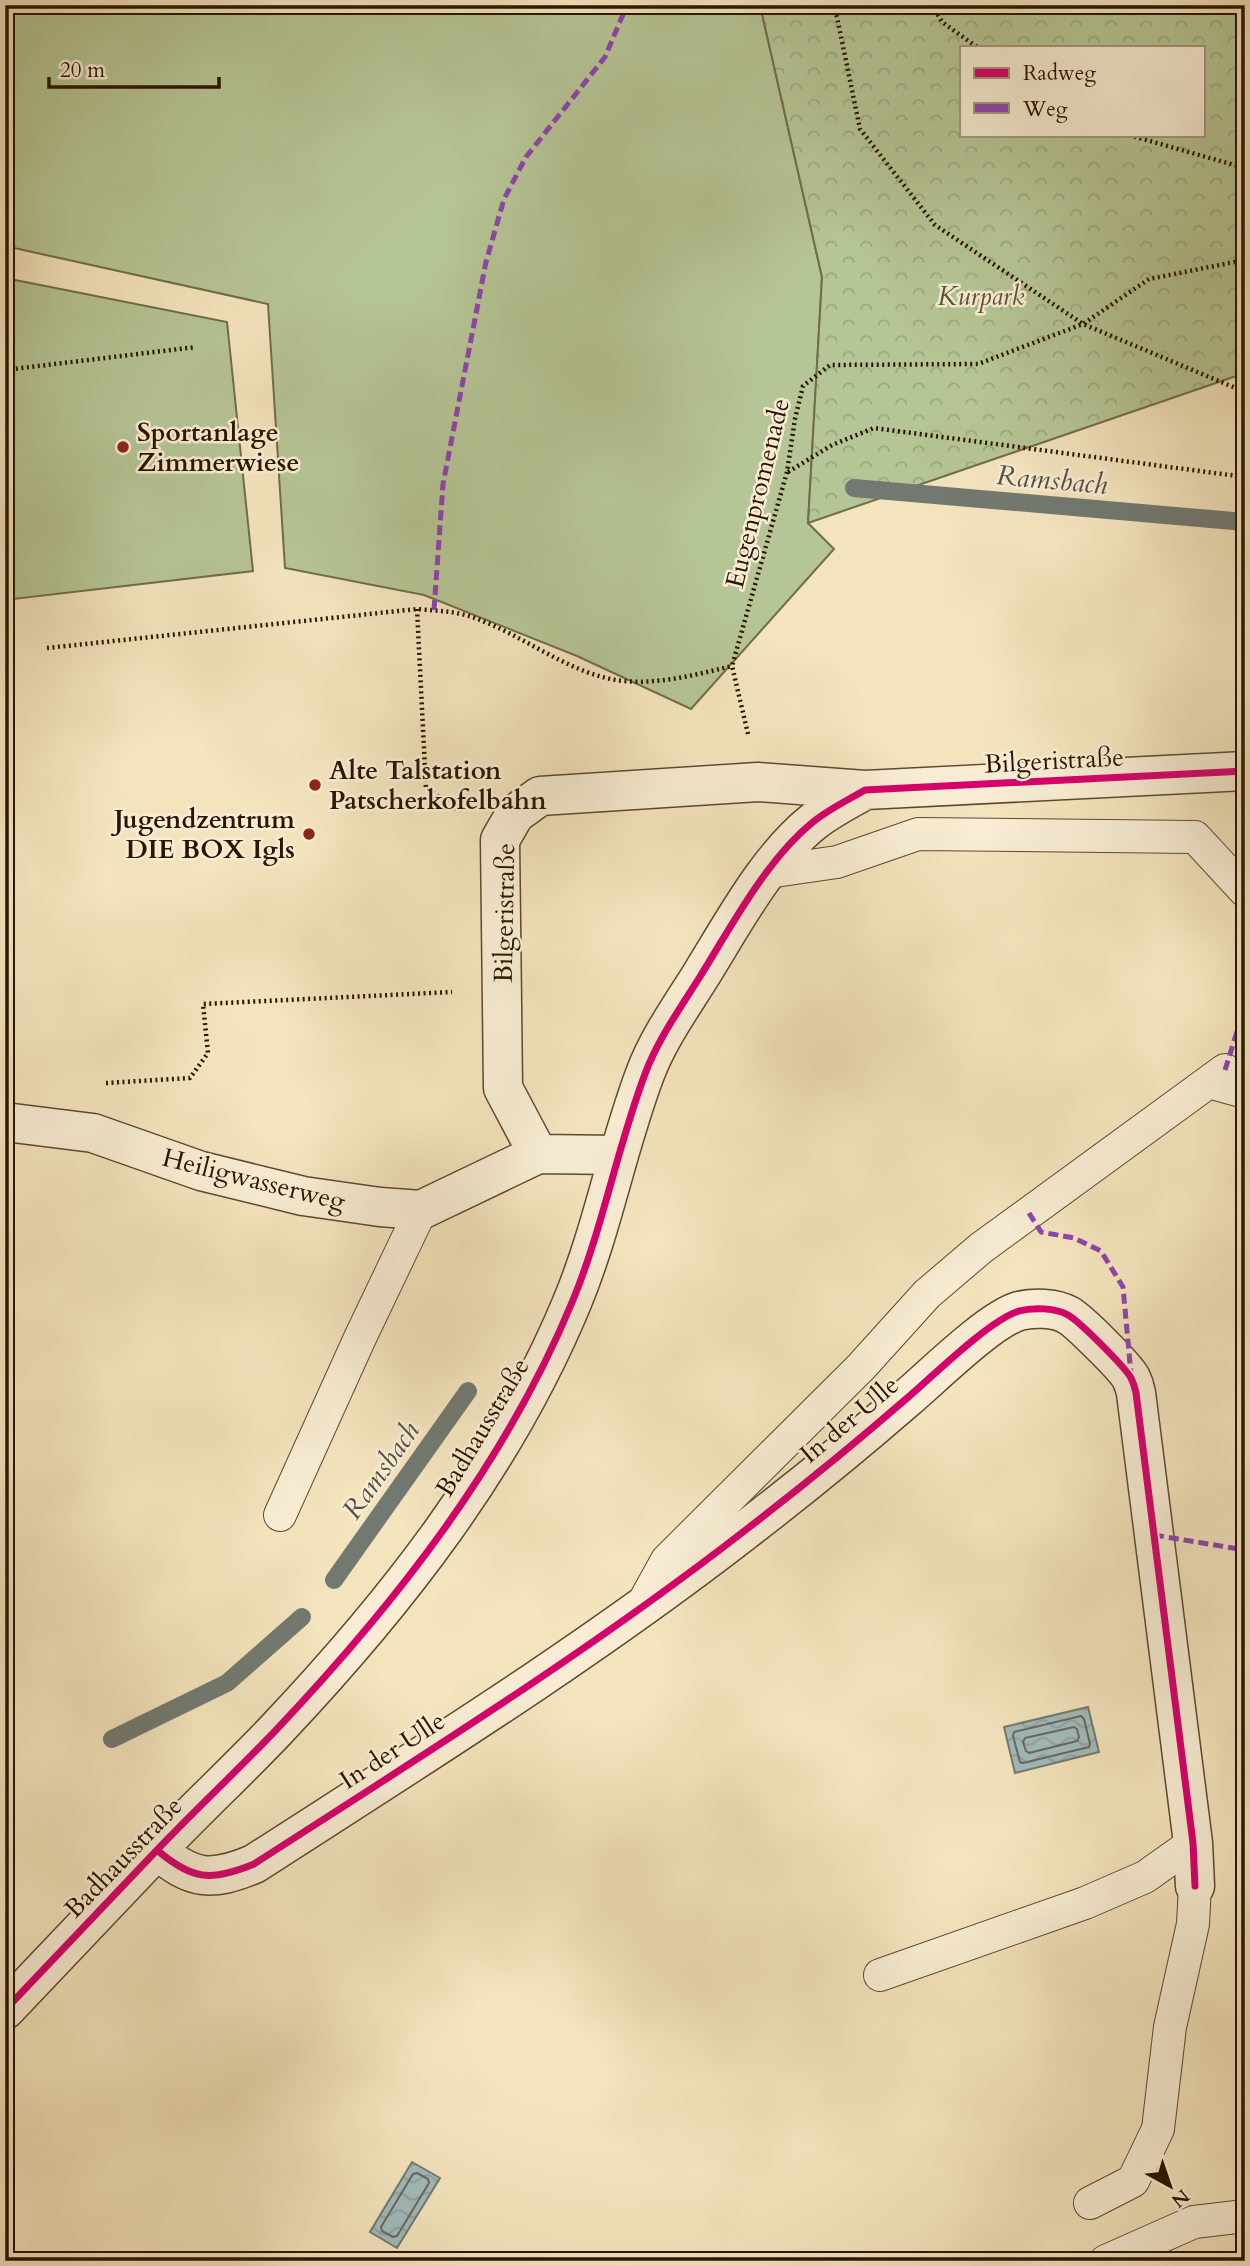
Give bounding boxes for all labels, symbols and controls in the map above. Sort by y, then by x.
scale bar [49,46,219,90]
legend [960,46,1204,136]
text: 20 m [60,56,105,85]
text: Radweg [1023,59,1096,88]
text: Weg [1022,95,1068,124]
park label: Kurpark [938,279,1025,314]
street label: Eugenpromenade [717,395,798,592]
place label: Sportanlage Zimmerwiese [137,415,299,480]
marker: Sportanlage Zimmerwiese [115,439,131,455]
water label: Ramsbach [995,456,1110,504]
street label: Bilgeristraße [983,739,1125,782]
place label: Alte Talstation Patscherkofelbahn [329,753,547,818]
marker: Alte Talstation Patscherkofelbahn [307,777,323,793]
place label: Jugendzentrum DIE BOX Igls [110,802,295,867]
marker: Jugendzentrum DIE BOX Igls [301,826,317,842]
street label: Bilgeristraße [486,843,523,983]
street label: Heiligwasserweg [159,1140,349,1219]
street label: Badhausstraße [427,1351,538,1503]
street label: In der Ulle [792,1368,906,1471]
water label: Ramsbach [333,1414,429,1527]
street label: In der Ulle [333,1703,452,1798]
street label: Badhausstraße [57,1789,190,1926]
north arrow [1134,2150,1204,2220]
text: N [1165,2183,1195,2214]

